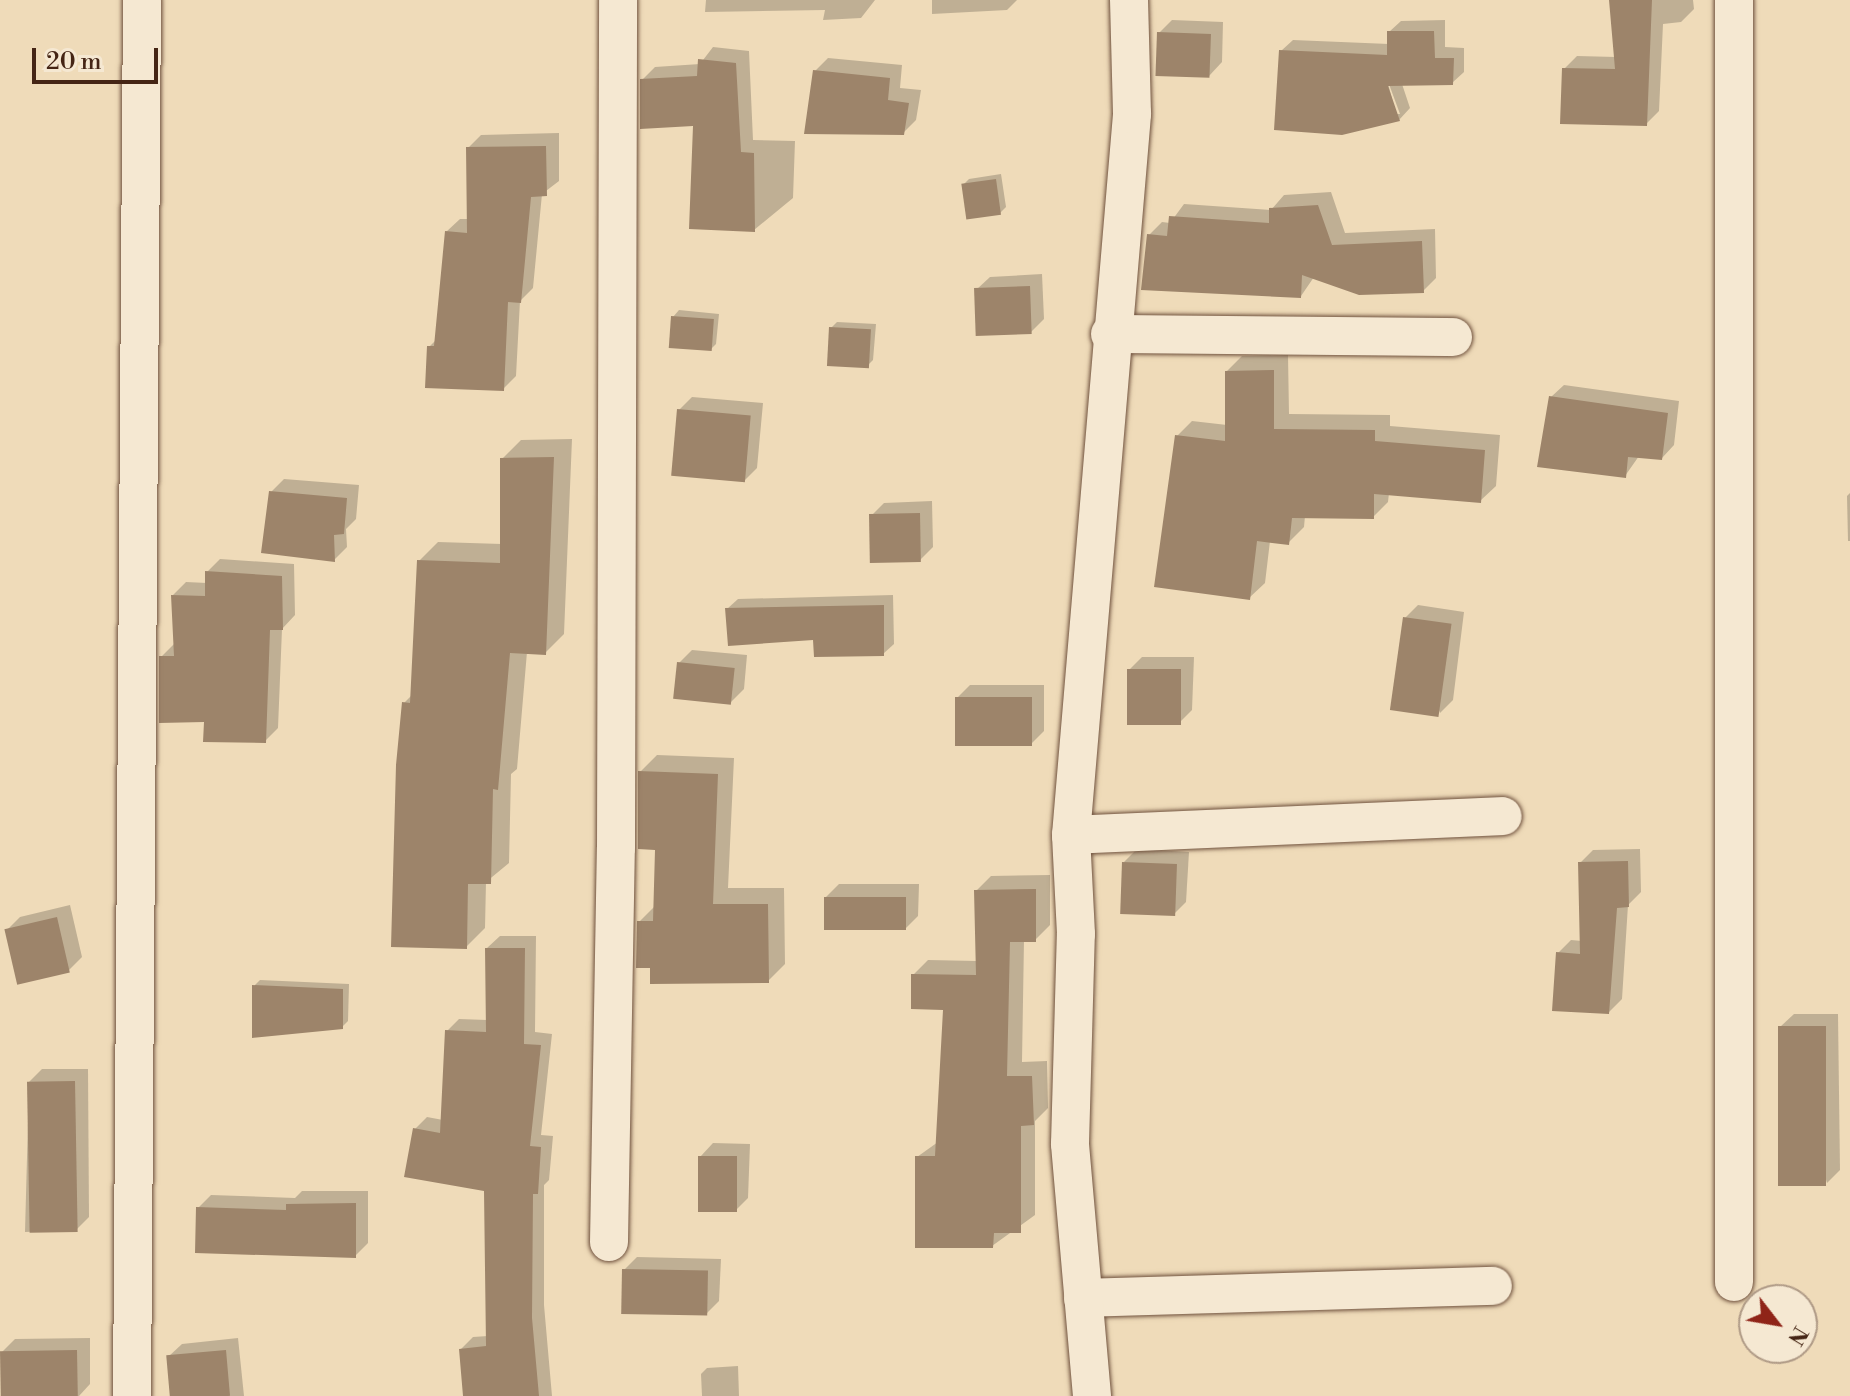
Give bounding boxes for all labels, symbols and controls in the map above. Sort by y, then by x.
scale bar [36,32,162,82]
text: 20 m [46,47,102,77]
north arrow [1738,1284,1818,1364]
text: N [1781,1321,1813,1350]

